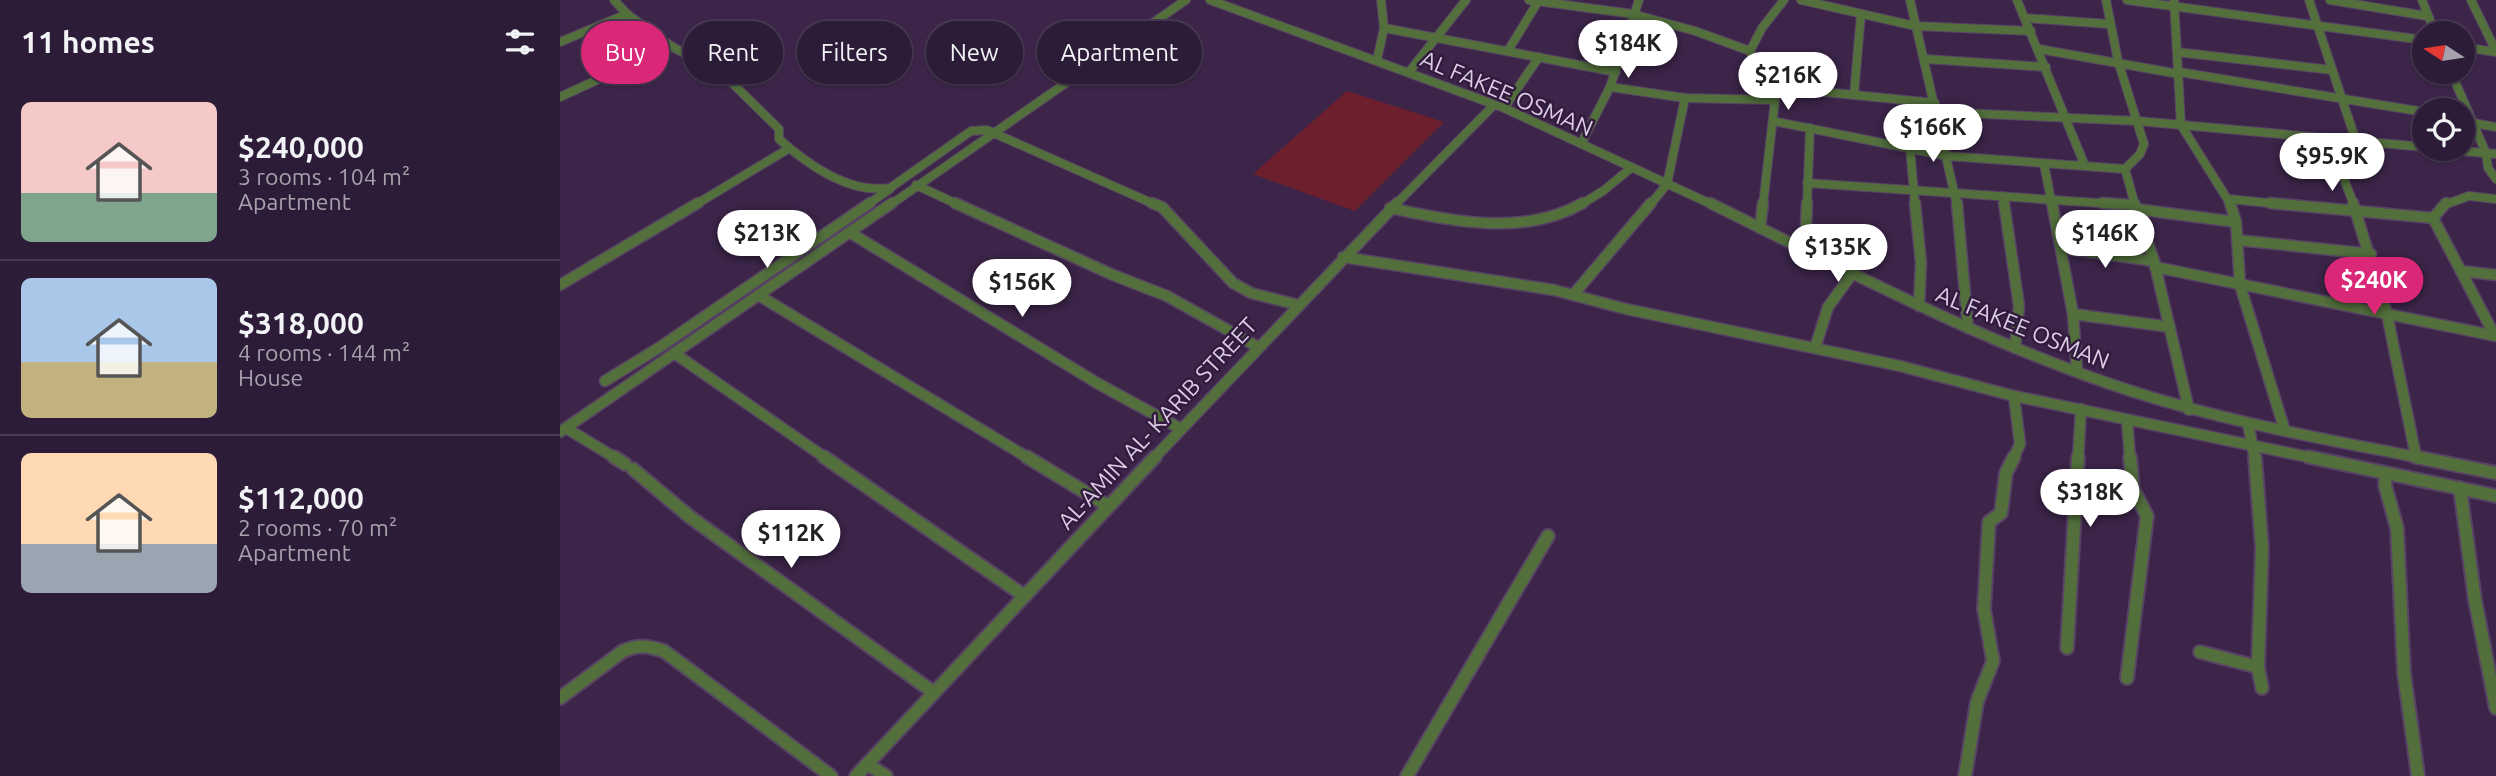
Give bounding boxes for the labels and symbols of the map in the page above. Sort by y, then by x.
pin: $184K [1579,20,1677,80]
north arrow [2412,21,2474,84]
street label: AL FAKEE OSMAN [1417,45,1597,141]
pin: $216K [1739,52,1837,112]
pin: $166K [1884,104,1982,164]
pin: $95.9K [2275,134,2389,193]
pin: $213K [718,210,816,270]
pin: $146K [2056,210,2154,270]
pin: $135K [1789,224,1887,284]
pin: $240K [2325,258,2423,317]
pin: $156K [973,260,1071,319]
street label: AL FAKEE OSMAN [1933,281,2113,373]
street label: AL-AMIN AL- KARIB STREET [1053,312,1262,534]
pin: $318K [2041,470,2139,529]
pin: $112K [742,510,840,570]

